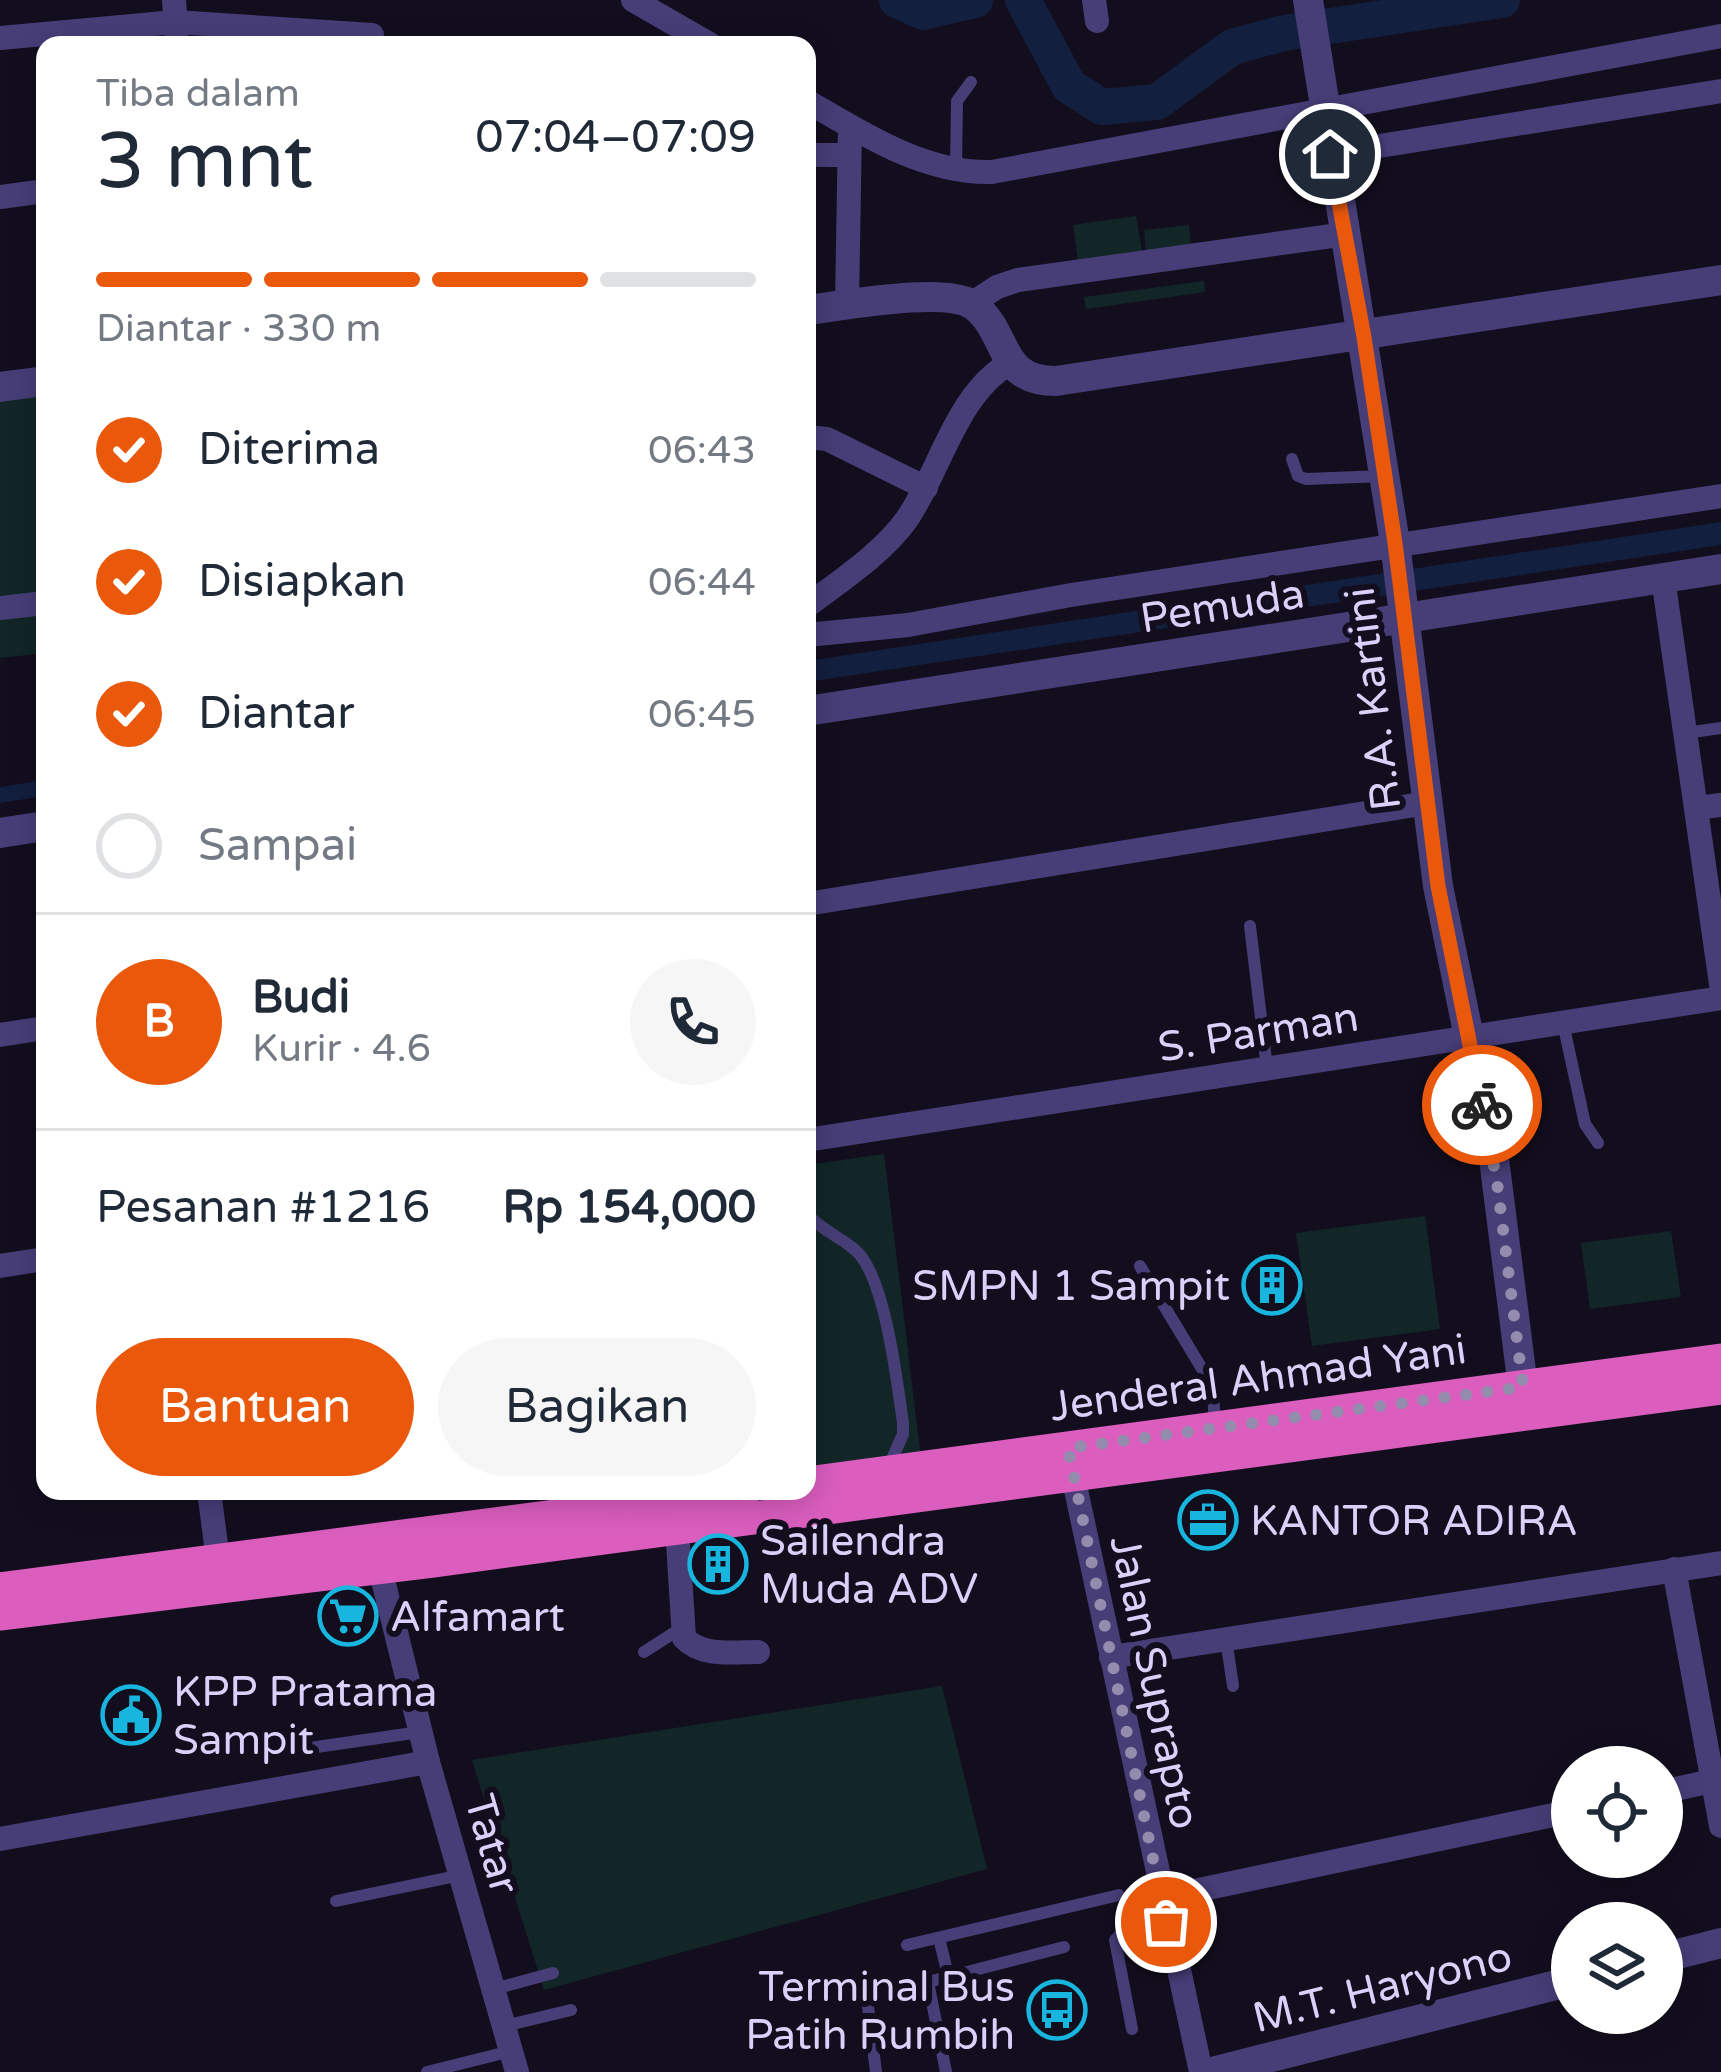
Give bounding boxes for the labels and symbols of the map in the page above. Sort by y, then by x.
pin [1279,103,1381,205]
street label: Pemuda [1137,568,1308,645]
street label: R.A. Kartini [1335,584,1412,813]
street label: S. Parman [1154,991,1362,1073]
courier [1422,1045,1542,1165]
building icon: SMPN 1 Sampit [1241,1254,1303,1316]
place label: SMPN 1 Sampit [912,1261,1230,1312]
street label: Jenderal Ahmad Yani [1047,1324,1470,1433]
office icon: KANTOR ADIRA [1177,1489,1239,1551]
place label: KANTOR ADIRA [1250,1496,1578,1547]
place label: Sailendra Muda ADV [760,1516,978,1615]
street label: Jalan Suprapto [1099,1531,1211,1834]
building icon: Sailendra Muda ADV [687,1533,749,1595]
supermarket icon: Alfamart [317,1585,379,1647]
place label: Alfamart [390,1592,565,1643]
place label: KPP Pratama Sampit [173,1667,437,1766]
public building icon: KPP Pratama Sampit [100,1684,162,1746]
street label: Tatar [453,1789,530,1900]
pin [1115,1871,1217,1973]
street label: M.T. Haryono [1248,1931,1517,2044]
place label: Terminal Bus Patih Rumbih [745,1962,1015,2061]
bus stop icon: Terminal Bus Patih Rumbih [1026,1979,1088,2041]

